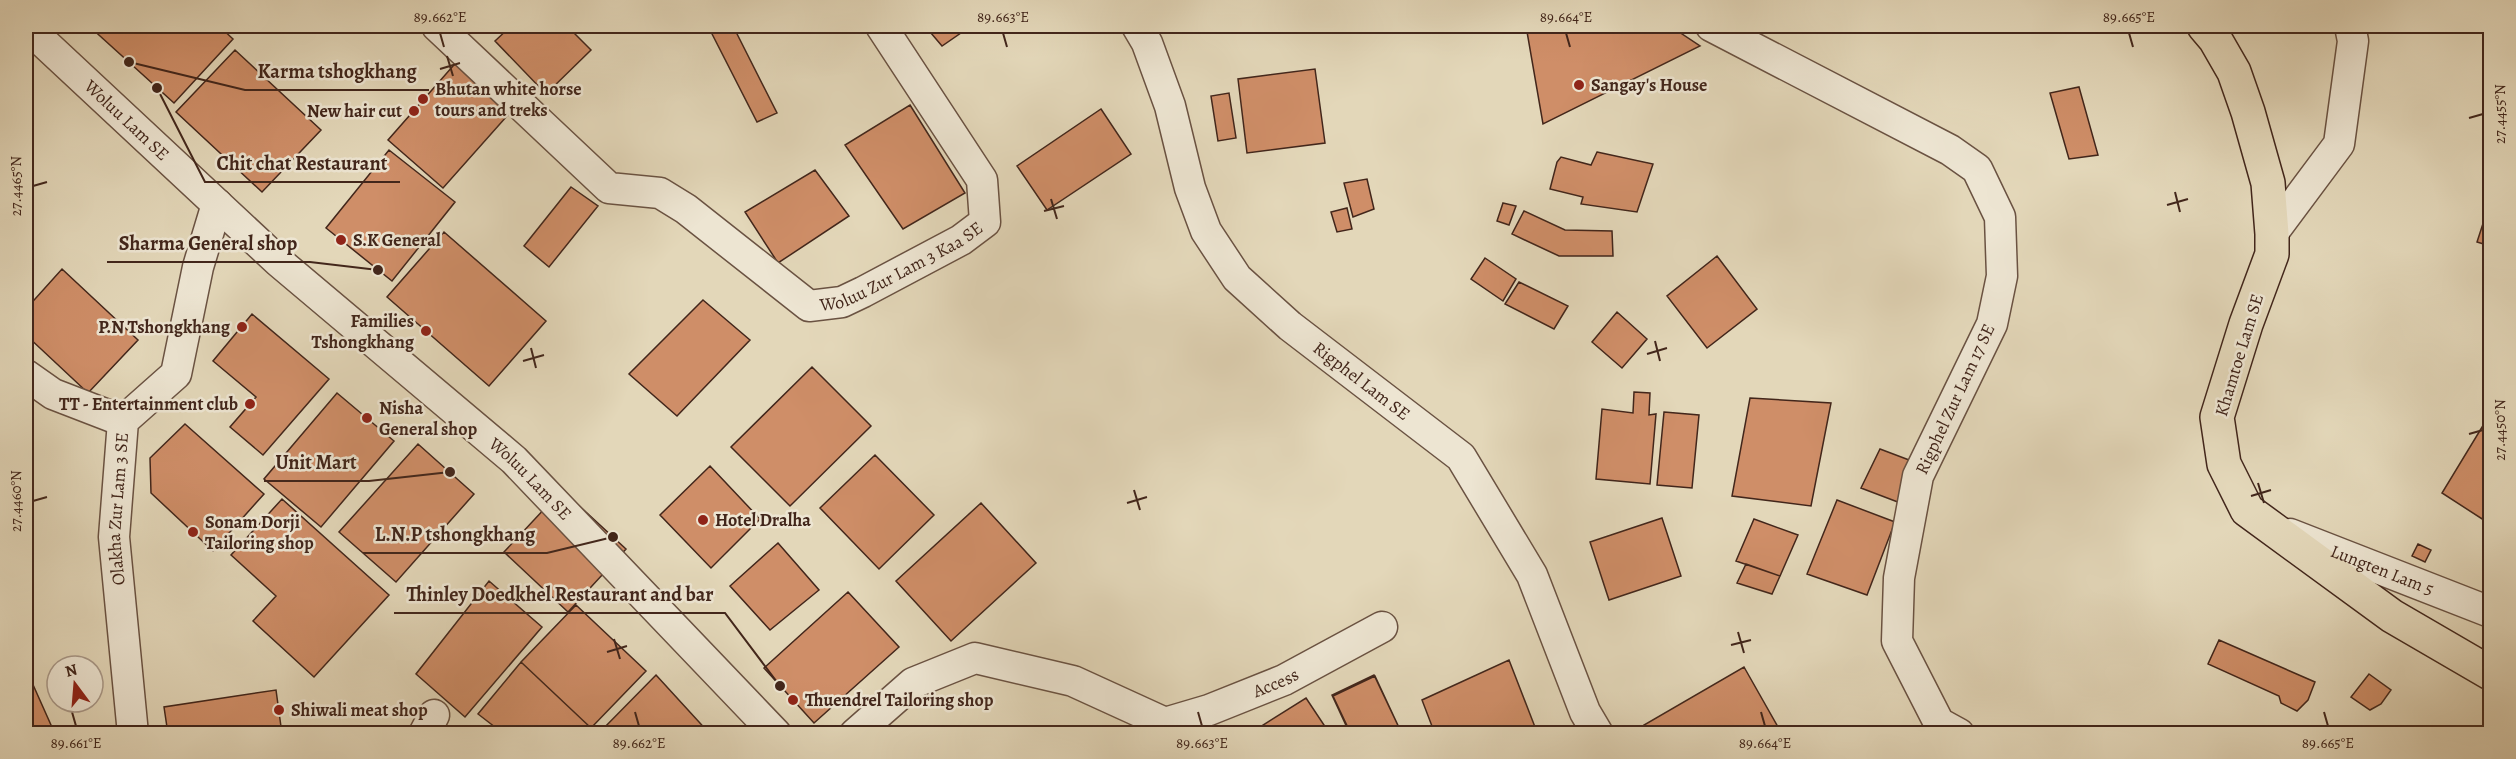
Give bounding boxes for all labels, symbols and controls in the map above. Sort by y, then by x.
text: 89.662°E [413,7,467,27]
text: 89.663°E [977,7,1029,27]
text: 89.664°E [1540,7,1592,27]
text: 89.665°E [2103,7,2155,27]
callout: Karma tshogkhang [245,52,429,90]
text: Karma tshogkhang [257,58,417,85]
place label: Sangay's House [1591,73,1707,97]
street label: Woluu Lam SE [78,74,175,166]
place label: Bhutan white horse tours and treks [435,77,582,122]
marker: Sangay's House [1572,78,1586,92]
text: 27.4455°N [2490,84,2510,144]
marker: Bhutan white horse tours and treks [416,92,430,106]
place label: New hair cut [307,99,402,123]
marker: New hair cut [407,104,421,118]
callout: Chit chat Restaurant [205,144,400,182]
text: Chit chat Restaurant [217,150,388,177]
text: 27.4465°N [6,156,26,216]
street label: Woluu Zur Lam 3 Kaa SE [817,216,988,317]
callout: Sharma General shop [107,224,310,262]
place label: S.K General [353,228,441,252]
text: Sharma General shop [119,230,297,257]
marker: S.K General [334,233,348,247]
street label: Khamtoe Lam SE [2209,291,2269,419]
place label: Families Tshongkhang [311,309,415,354]
place label: P.N Tshongkhang [98,315,231,339]
marker: P.N Tshongkhang [235,320,249,334]
street label: Rigphel Zur Lam 17 SE [1910,320,2000,478]
marker: Families Tshongkhang [419,324,433,338]
street label: Rigphel Lam SE [1308,336,1415,426]
place label: TT - Entertainment club [59,392,238,416]
place label: Nisha General shop [379,396,477,441]
marker: TT - Entertainment club [243,397,257,411]
text: 27.4450°N [2490,399,2510,461]
marker: Nisha General shop [360,411,374,425]
street label: Woluu Lam SE [483,431,577,525]
street label: Olakha Zur Lam 3 SE [102,432,134,587]
callout: Unit Mart [264,443,369,481]
text: Unit Mart [275,449,357,476]
text: 27.4460°N [6,470,26,532]
place label: Hotel Dralha [715,508,811,532]
place label: Sonam Dorji Tailoring shop [205,510,314,555]
marker: Hotel Dralha [696,513,710,527]
callout: L.N.P tshongkhang [363,515,547,553]
text: L.N.P tshongkhang [375,521,536,548]
marker: Sonam Dorji Tailoring shop [186,525,200,539]
street label: Lungten Lam 5 [2327,539,2437,601]
callout: Thinley Doedkhel Restaurant and bar [394,575,725,613]
text: Thinley Doedkhel Restaurant and bar [406,581,714,608]
north arrow [45,654,105,714]
text: N [63,658,80,683]
street label: Access [1248,662,1303,704]
place label: Thuendrel Tailoring shop [805,688,994,712]
marker: Thuendrel Tailoring shop [786,693,800,707]
place label: Shiwali meat shop [291,698,428,722]
marker: Shiwali meat shop [272,703,286,717]
text: 89.661°E [50,733,102,753]
text: 89.662°E [612,733,666,753]
text: 89.663°E [1176,733,1228,753]
text: 89.664°E [1739,733,1791,753]
text: 89.665°E [2302,733,2354,753]

